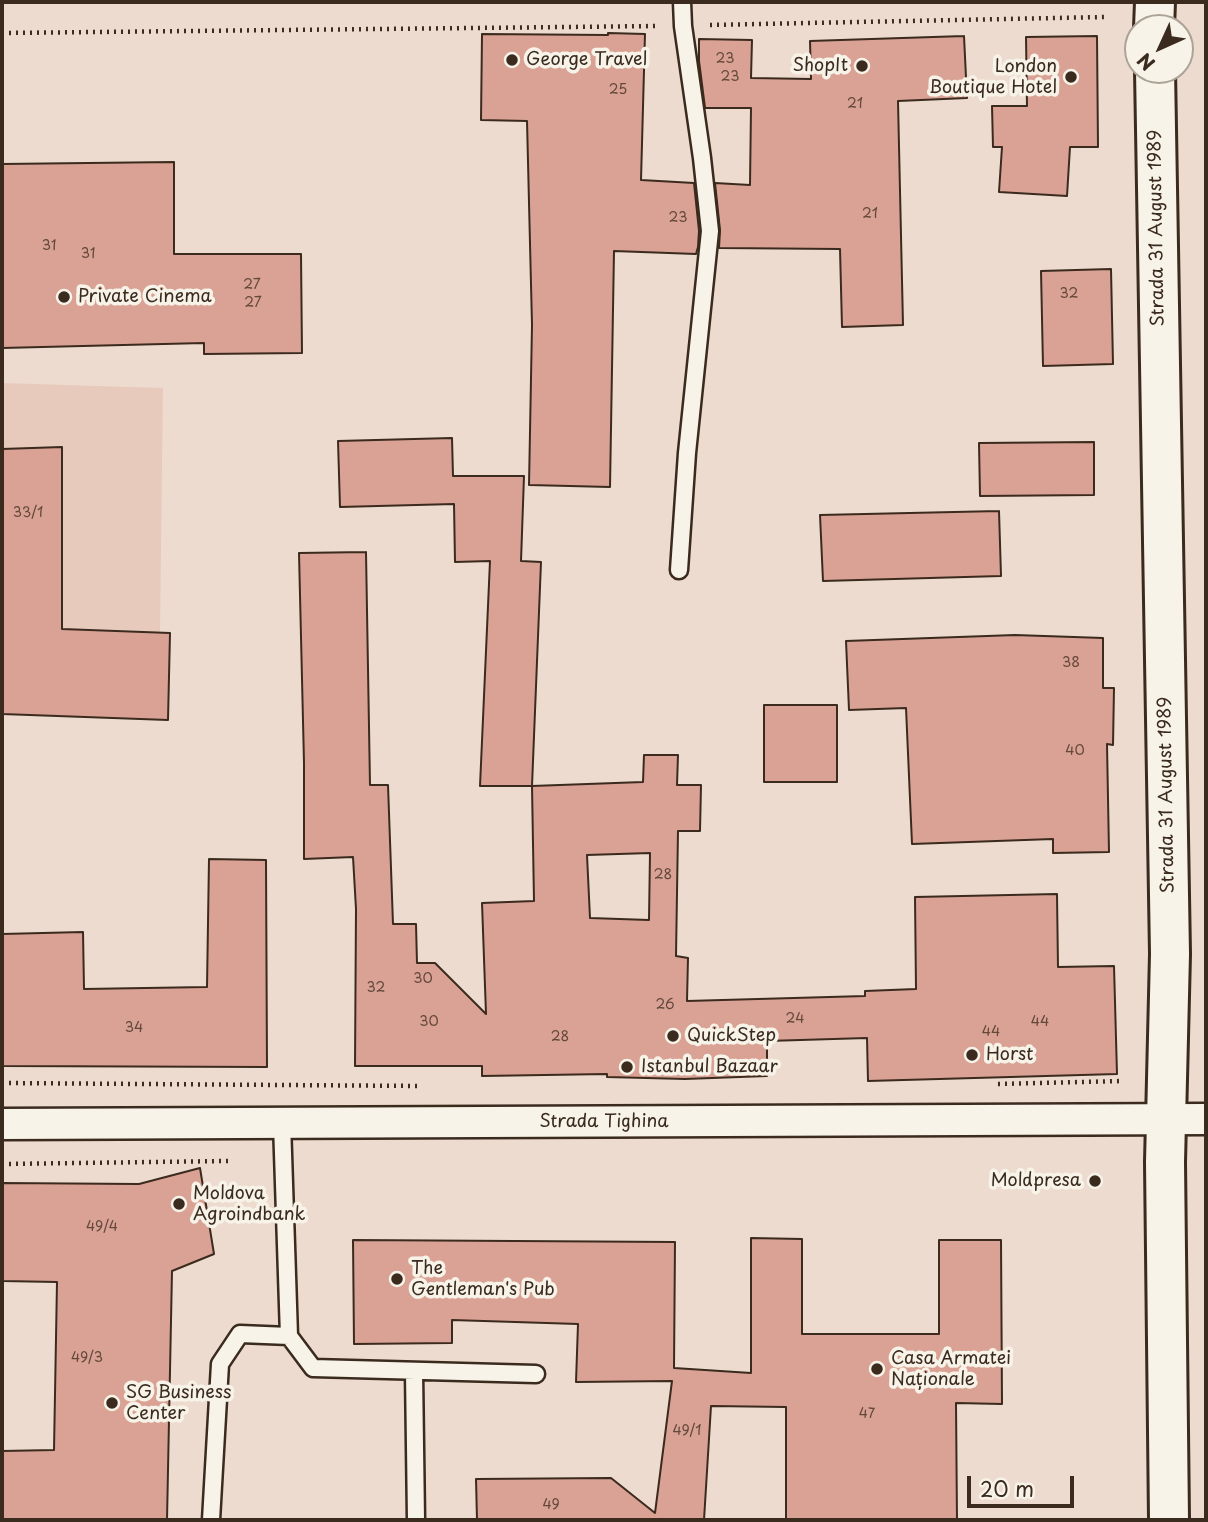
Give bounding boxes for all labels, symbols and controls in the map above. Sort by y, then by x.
north arrow [1124,14,1194,84]
text: N [1130,47,1161,78]
place label: George Travel [526,49,647,71]
house number: 23 [716,51,734,67]
marker: George Travel [504,52,520,68]
place label: ShopIt [792,55,848,77]
place label: London Boutique Hotel [929,56,1057,98]
marker: ShopIt [854,58,870,74]
house number: 23 [721,69,739,85]
marker: London Boutique Hotel [1063,69,1079,85]
house number: 25 [609,82,627,98]
house number: 21 [847,96,863,112]
street label: Strada 31 August 1989 [1144,129,1170,327]
house number: 21 [862,206,878,222]
house number: 23 [669,210,687,226]
house number: 31 [42,238,56,254]
house number: 31 [81,246,95,262]
house number: 27 [243,277,261,293]
place label: Private Cinema [78,286,212,308]
house number: 32 [1060,286,1078,302]
marker: Private Cinema [56,289,72,305]
house number: 27 [244,295,262,311]
house number: 33/1 [13,505,43,521]
house number: 38 [1062,655,1080,671]
street label: Strada 31 August 1989 [1154,696,1180,894]
house number: 40 [1065,743,1085,759]
house number: 28 [654,867,672,883]
house number: 30 [413,971,433,987]
house number: 32 [367,980,385,996]
house number: 26 [655,997,675,1013]
house number: 24 [786,1011,804,1027]
house number: 30 [419,1014,439,1030]
house number: 44 [1031,1014,1049,1030]
house number: 34 [125,1020,143,1036]
house number: 44 [982,1024,1000,1040]
place label: QuickStep [687,1025,776,1047]
marker: QuickStep [665,1028,681,1044]
house number: 28 [551,1029,569,1045]
place label: Horst [986,1044,1033,1066]
marker: Horst [964,1047,980,1063]
place label: Istanbul Bazaar [641,1056,778,1078]
marker: Istanbul Bazaar [619,1059,635,1075]
street label: Strada Tighina [539,1111,669,1133]
place label: Moldpresa [991,1170,1081,1192]
marker: Moldpresa [1087,1173,1103,1189]
place label: Moldova Agroindbank [193,1183,306,1226]
marker: Moldova Agroindbank [171,1196,187,1212]
house number: 49/4 [86,1219,118,1235]
place label: The Gentleman's Pub [411,1258,555,1300]
marker: The Gentleman's Pub [389,1271,405,1287]
place label: Casa Armatei Naționale [891,1348,1011,1390]
house number: 49/3 [71,1350,103,1366]
marker: Casa Armatei Naționale [869,1361,885,1377]
place label: SG Business Center [126,1382,232,1424]
marker: SG Business Center [104,1395,120,1411]
house number: 47 [859,1406,875,1422]
house number: 49/1 [672,1423,702,1439]
scale bar [970,1462,1077,1506]
text: 20 m [980,1472,1034,1504]
house number: 49 [542,1497,560,1513]

